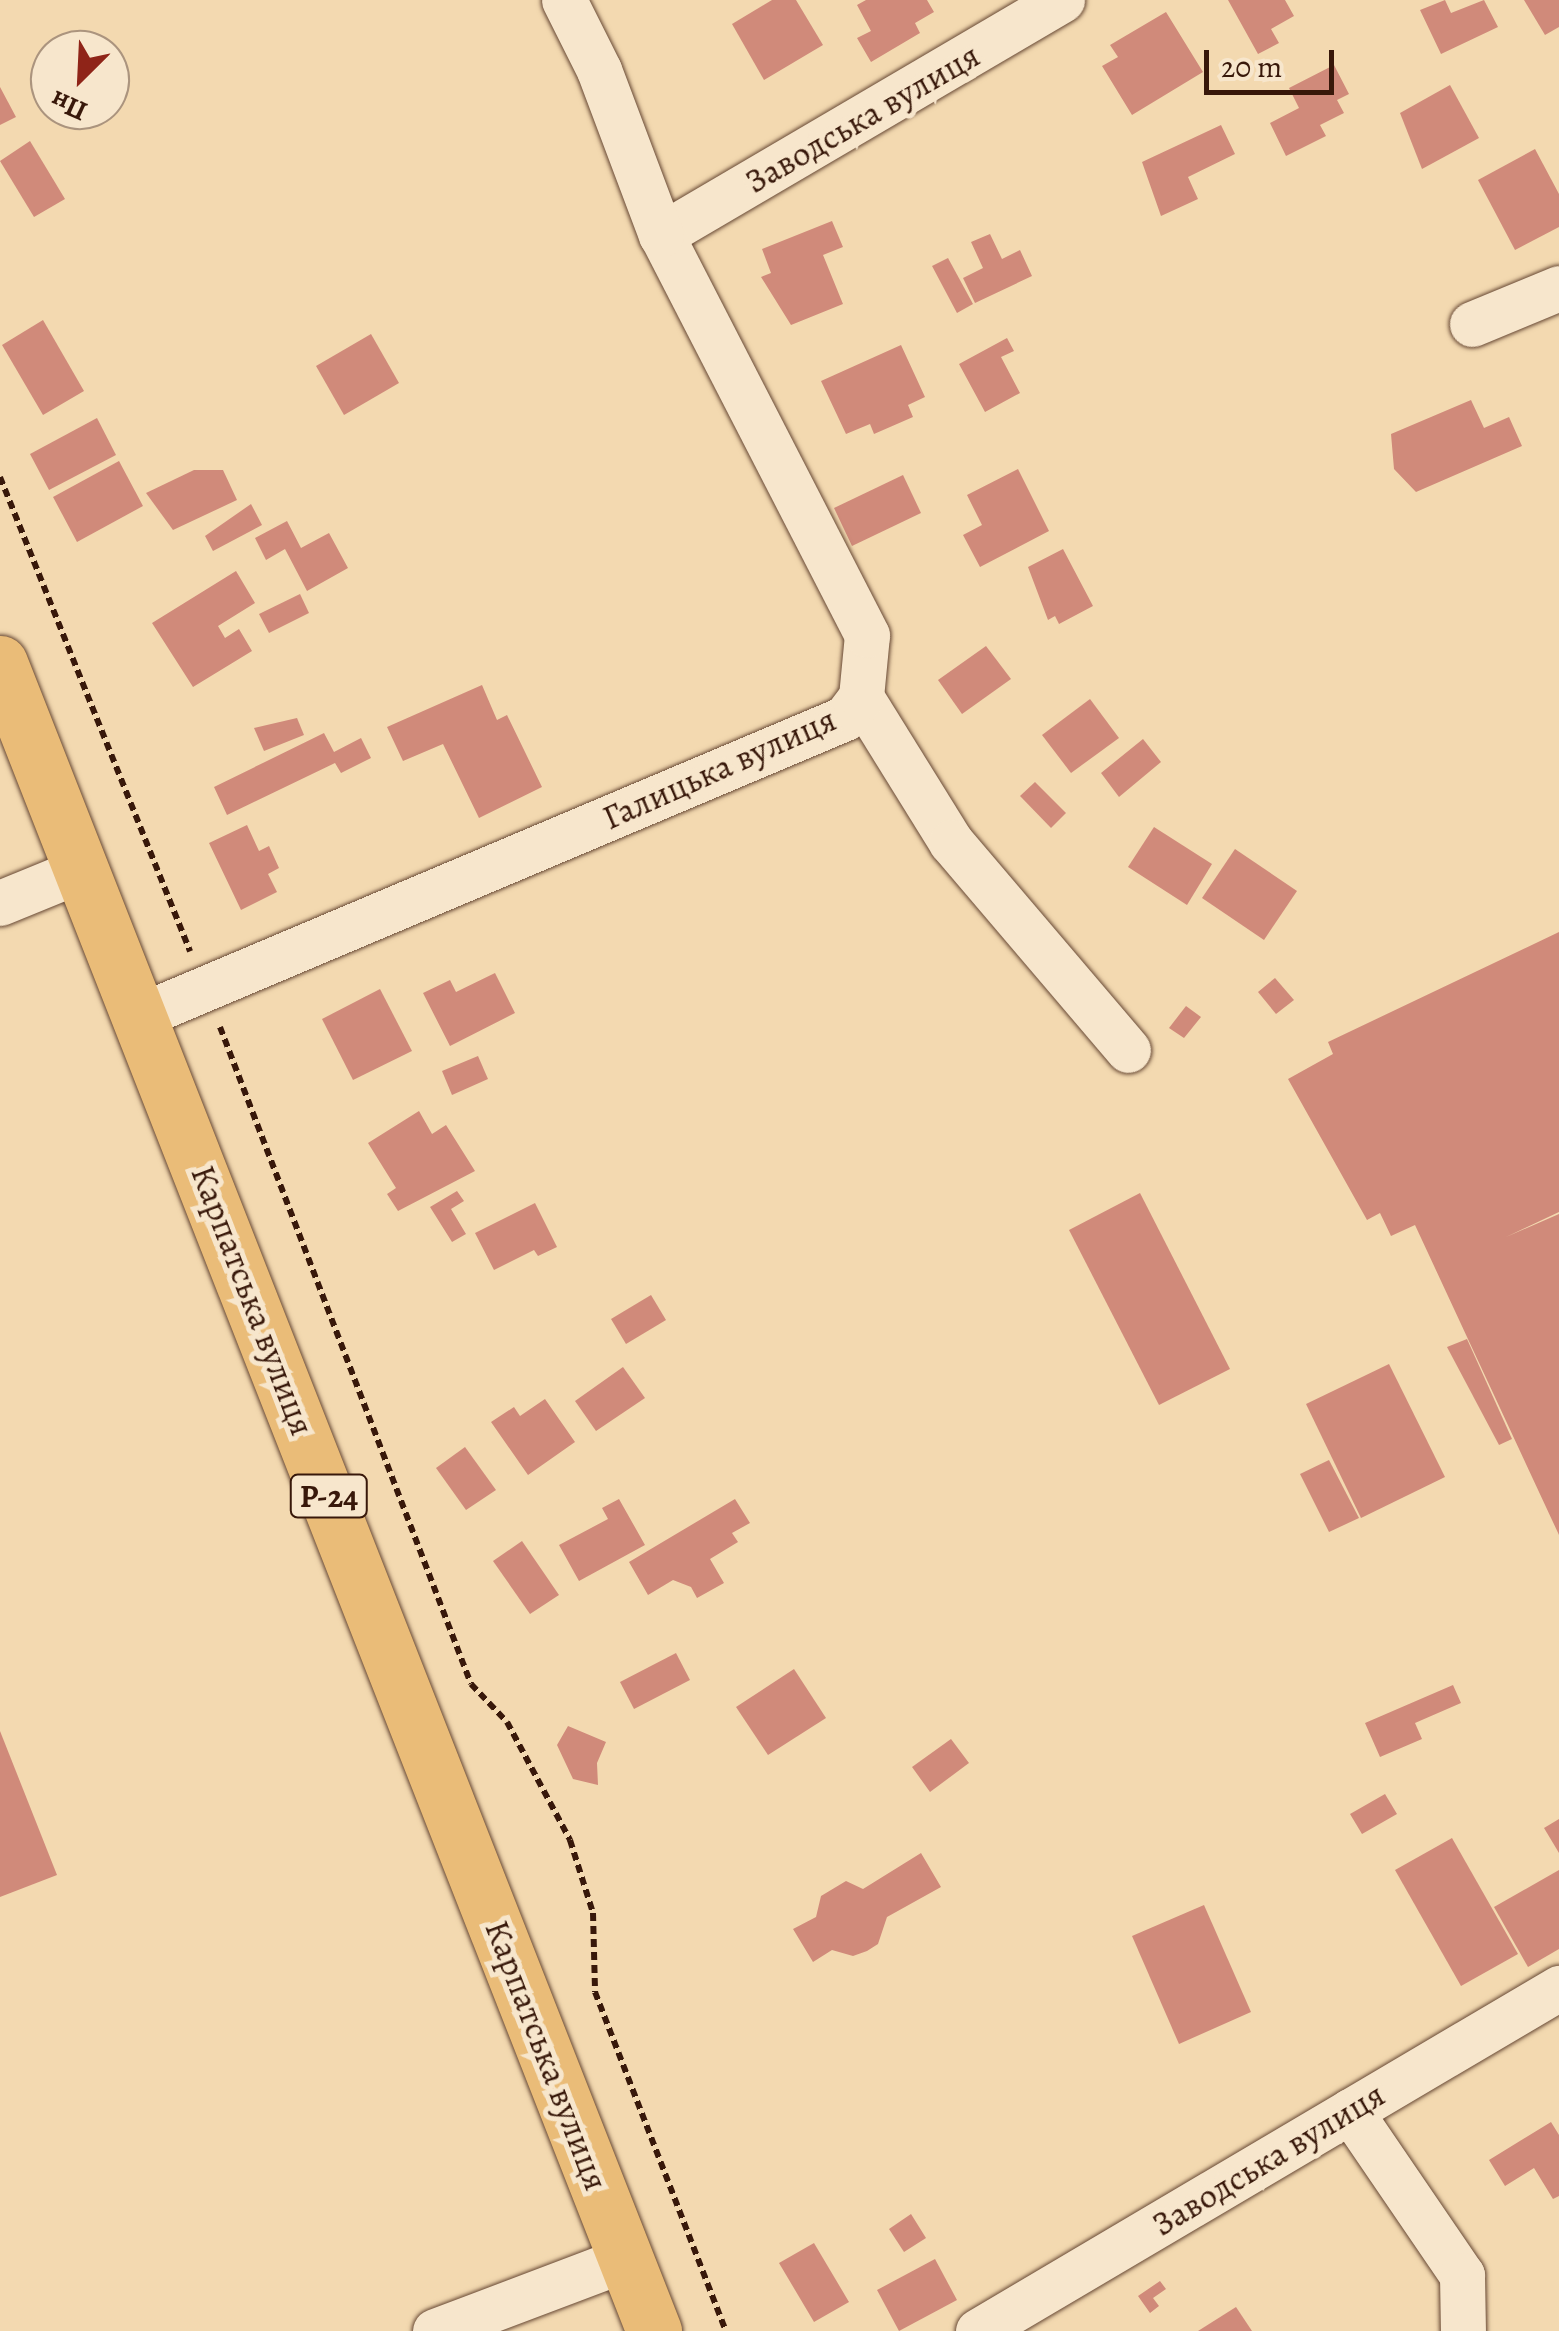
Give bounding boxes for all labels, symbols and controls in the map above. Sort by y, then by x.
north arrow [30,30,130,130]
scale bar [1209,30,1339,92]
street label: Заводська вулиця [737,34,987,202]
text: 20 m [1221,47,1282,87]
text: Пн [44,81,93,130]
street label: Галицька вулиця [596,698,842,838]
street label: Карпатська вулиця [182,1159,324,1441]
road number: Р-24 [289,1469,369,1523]
street label: Карпатська вулиця [476,1914,618,2196]
street label: Заводська вулиця [1144,2073,1392,2245]

